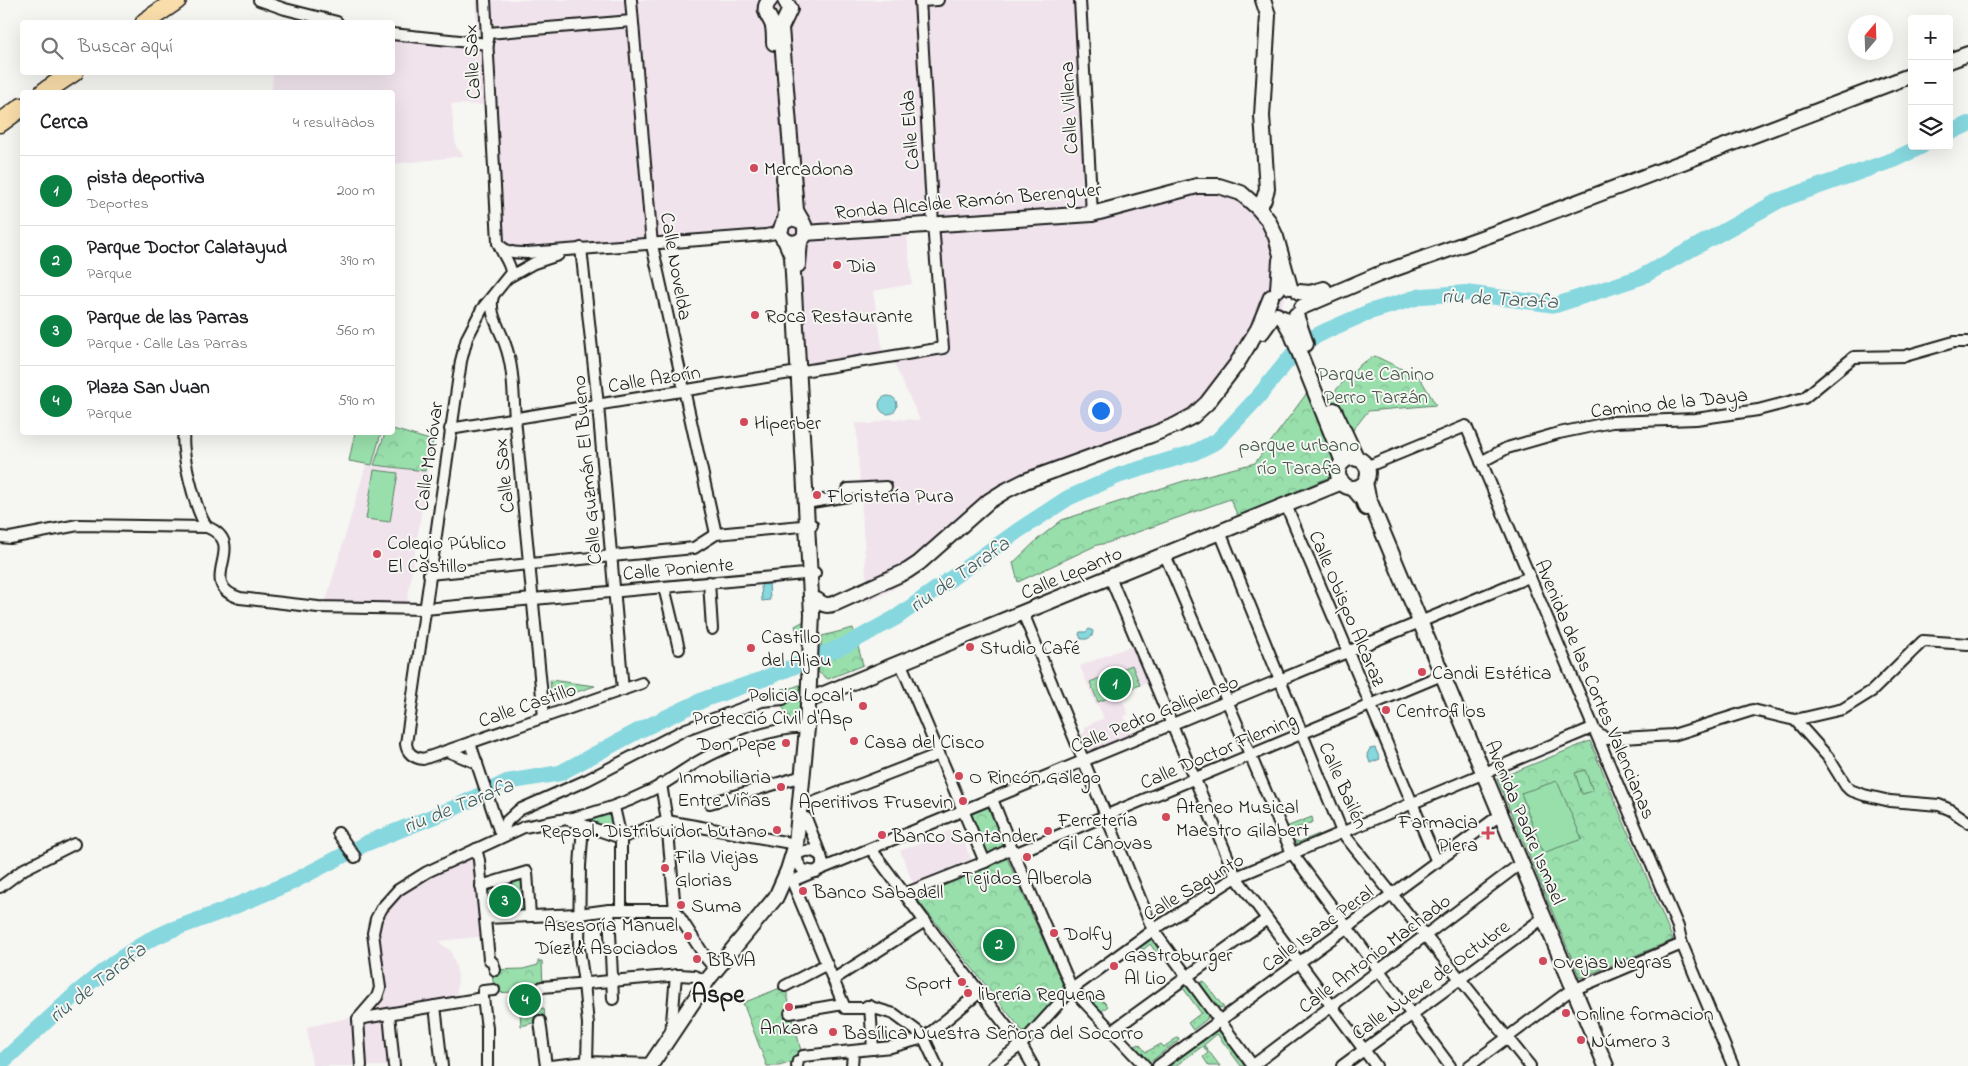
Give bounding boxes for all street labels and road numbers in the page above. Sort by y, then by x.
street label: Calle Sax [457,24,490,100]
street label: Calle Villena [1054,61,1087,155]
street label: Calle Elda [894,89,929,171]
street label: Ronda Alcalde Ramón Berenguer [834,176,1104,230]
street label: Calle Novelda [651,210,698,323]
street label: Calle Azorín [606,359,703,402]
street label: Calle Guzmán El Bueno [566,374,611,566]
street label: Camino de la Daya [1589,382,1749,427]
street label: Calle Monóvar [408,399,453,513]
street label: Calle Sax [487,437,524,515]
street label: Calle Obispo Alcaraz [1300,526,1392,692]
street label: Calle Lepanto [1017,540,1127,609]
street label: Calle Poniente [622,551,735,590]
street label: Avenida de las Cortes Valencianas [1526,556,1662,824]
street label: Calle Pedro Galipienso [1067,668,1243,762]
street label: Calle Castillo [475,676,581,737]
street label: Calle Doctor Fleming [1136,706,1302,799]
street label: Avenida Padre Ismael [1476,736,1571,910]
street label: Calle Bailén [1310,738,1374,834]
street label: Calle Sagunto [1138,846,1251,931]
street label: Calle Isaac Peral [1256,879,1381,981]
street label: Calle Antonio Machado [1293,888,1458,1022]
street label: Calle Nueve de Octubre [1346,914,1517,1048]

